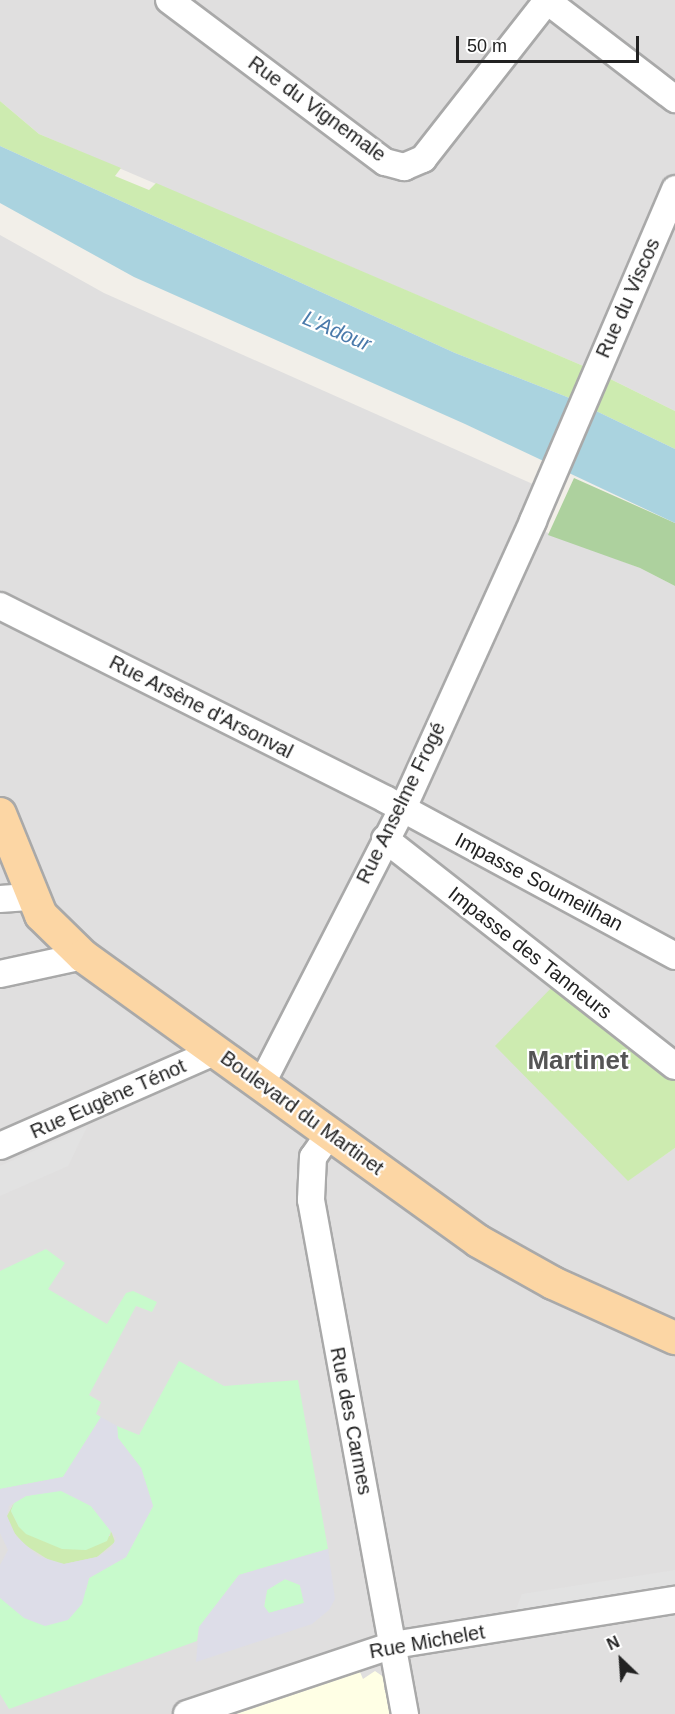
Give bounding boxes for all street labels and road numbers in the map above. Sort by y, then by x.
street label: Rue du Vignemale [244,51,390,167]
street label: Rue du Viscos [591,234,665,362]
street label: Rue Arsène d'Arsonval [105,650,297,764]
street label: Rue Anselme Frogé [351,718,451,888]
street label: Impasse Soumeilhan [451,828,627,936]
street label: Impasse des Tanneurs [443,882,617,1024]
street label: Boulevard du Martinet [216,1046,388,1180]
street label: Rue Eugène Ténot [26,1054,190,1144]
street label: Rue des Carmes [325,1345,377,1497]
street label: Rue Michelet [367,1620,487,1664]

